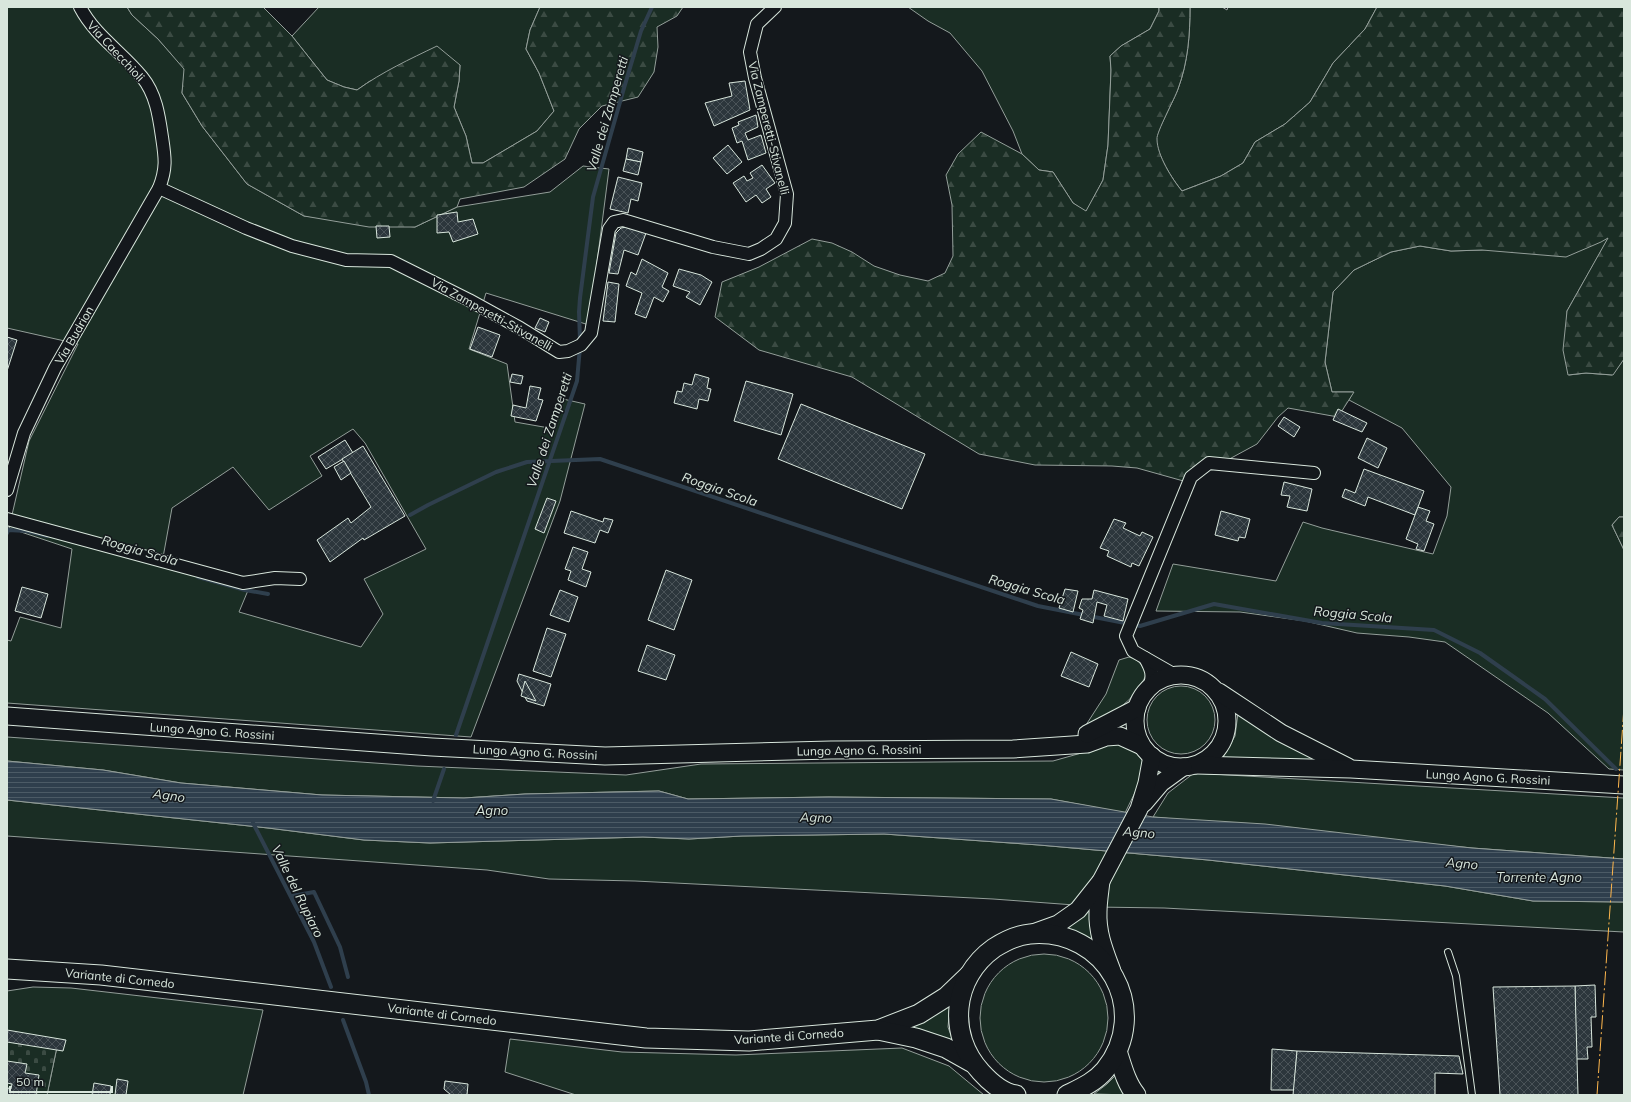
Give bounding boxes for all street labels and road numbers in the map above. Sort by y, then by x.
street label: Via Caecchioli [84,18,148,85]
street label: Via Zamperetti-Stivanelli [745,60,793,196]
street label: Via Zamperetti-Stivanelli [428,274,556,354]
street label: Via Budrion [51,303,97,367]
street label: Lungo Agno G. Rossini [149,719,275,743]
street label: Lungo Agno G. Rossini [472,741,598,763]
street label: Lungo Agno G. Rossini [796,741,922,759]
street label: Lungo Agno G. Rossini [1425,766,1551,788]
street label: Variante di Cornedo [65,965,176,991]
street label: Variante di Cornedo [387,1000,498,1028]
street label: Variante di Cornedo [734,1025,844,1047]

